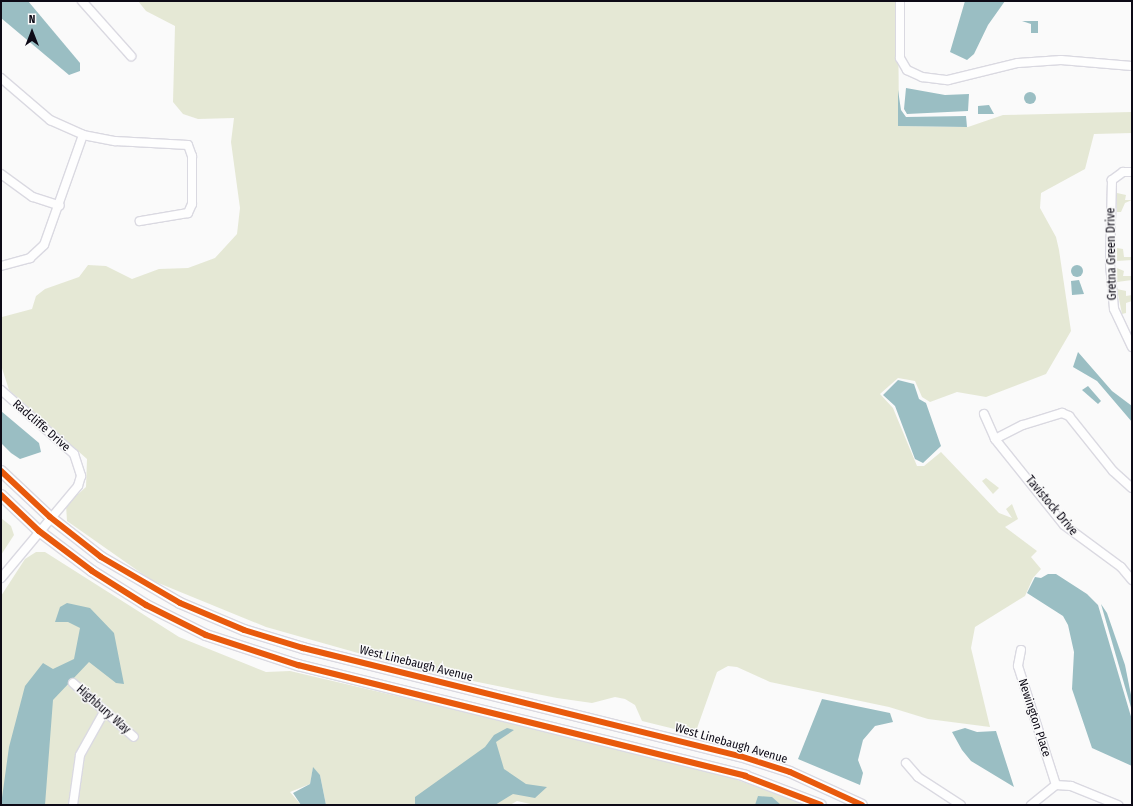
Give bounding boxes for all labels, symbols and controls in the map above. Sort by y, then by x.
north arrow [12,12,52,52]
text: N [29,13,35,26]
street label: Gretna Green Drive [1104,208,1120,300]
street label: Radcliffe Drive [9,397,73,455]
street label: Tavistock Drive [1022,473,1080,539]
street label: West Linebaugh Avenue [358,643,474,685]
street label: Newington Place [1015,677,1053,759]
street label: Highbury Way [73,683,133,737]
street label: West Linebaugh Avenue [673,721,789,767]

